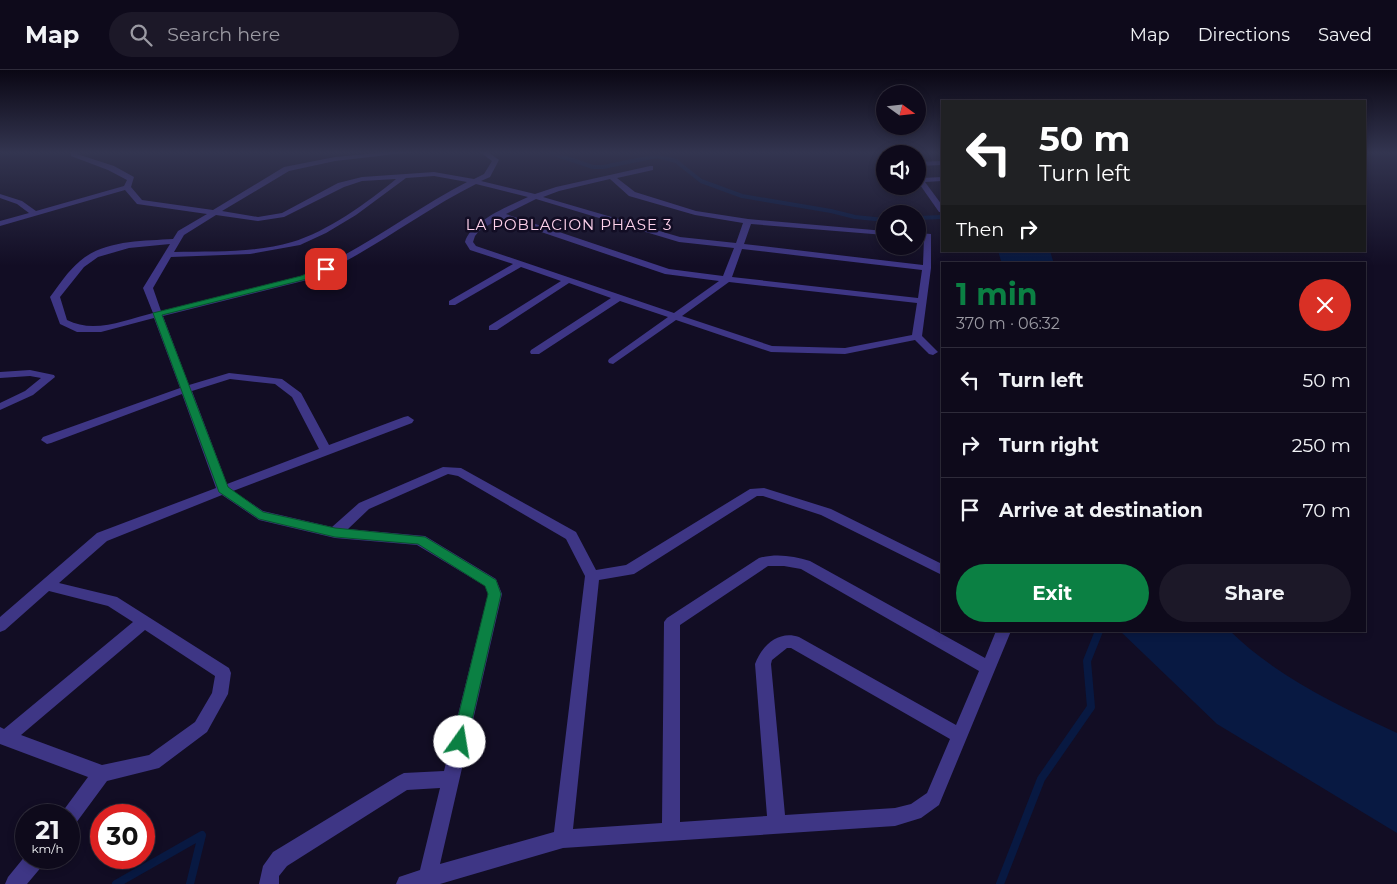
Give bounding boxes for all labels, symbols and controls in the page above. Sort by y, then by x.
search box [109,12,459,57]
text: Map [25,20,79,49]
icon: search [127,21,155,49]
text: Search here [167,23,280,46]
text: Map [1130,24,1170,46]
text: Directions [1198,24,1290,46]
text: Saved [1318,24,1372,46]
north arrow [876,85,926,135]
map controls [876,85,926,255]
text: 50 m [1039,117,1130,160]
icon: left [956,120,1021,185]
button: sound [876,145,926,195]
text: Turn left [1039,160,1131,187]
button: search [876,205,926,255]
district label: LA POBLACION PHASE 3 [466,215,672,234]
icon: right [1014,215,1042,243]
text: Then [956,218,1004,241]
pin [305,248,347,290]
icon: arrive [312,255,340,283]
text: 1 min [956,276,1037,313]
button: close [1299,279,1351,331]
text: 370 m · 06:32 [956,314,1060,333]
icon: left [956,366,984,394]
text: Turn left [999,369,1084,392]
text: 50 m [1303,369,1351,392]
icon: right [956,431,984,459]
text: Turn right [999,434,1099,457]
text: 250 m [1292,434,1351,457]
icon: arrive [956,496,984,524]
text: Arrive at destination [999,499,1203,522]
text: 70 m [1302,499,1351,522]
button: Exit [956,564,1149,622]
button: Share [1159,564,1351,622]
position arrow [433,715,485,767]
speed limit sign: 30 [90,804,155,869]
text: 21 [35,815,60,845]
text: km/h [31,841,64,856]

